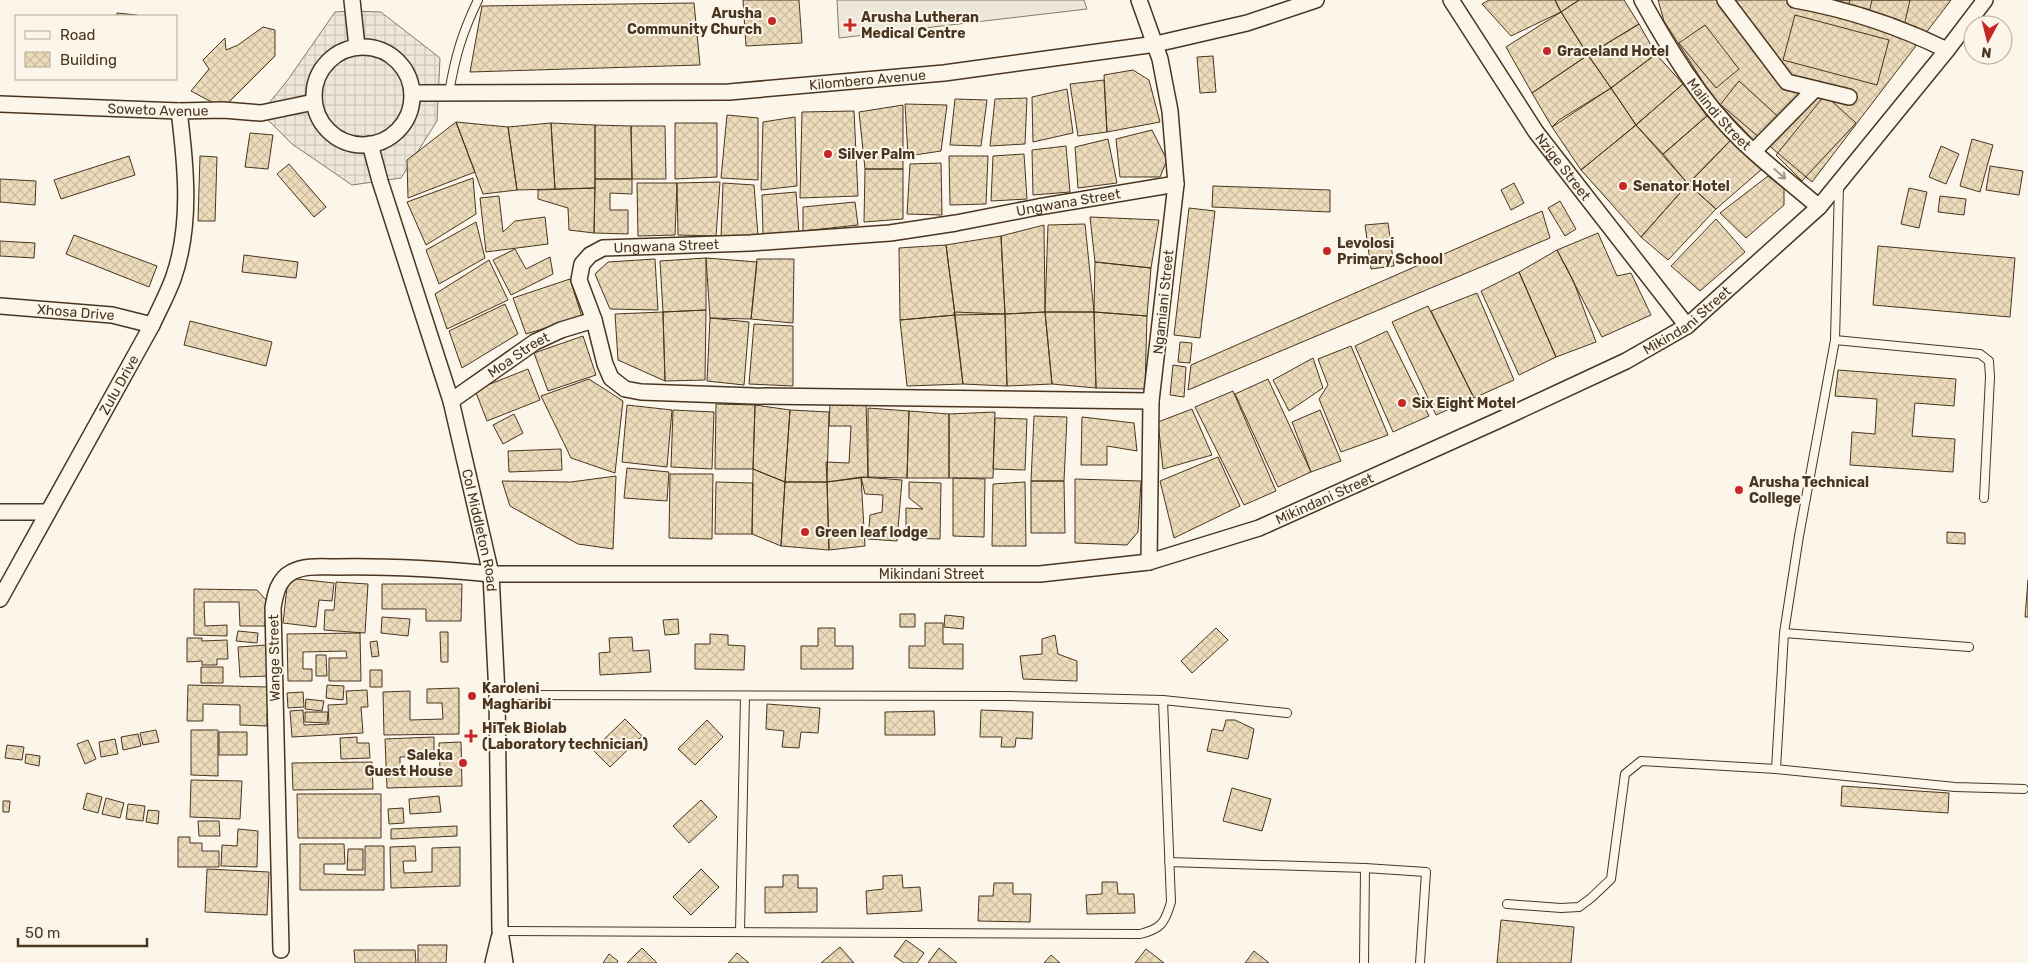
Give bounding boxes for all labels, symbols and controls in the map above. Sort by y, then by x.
place label: Arusha Community Church [627,5,762,38]
place label: Arusha Lutheran Medical Centre [861,9,979,42]
legend [15,15,178,80]
marker: Arusha Community Church [766,15,778,27]
north arrow [1963,15,2013,65]
marker: Arusha Lutheran Medical Centre [843,18,857,32]
text: Road [60,26,96,44]
place label: Graceland Hotel [1557,43,1669,60]
text: N [1980,43,1993,61]
marker: Graceland Hotel [1541,45,1553,57]
text: Building [60,51,117,69]
street label: Kilombero Avenue [808,67,927,94]
street label: Malindi Street [1683,75,1755,154]
street label: Soweto Avenue [107,100,209,120]
street label: Nzige Street [1531,130,1594,204]
place label: Silver Palm [838,146,915,163]
marker: Silver Palm [822,148,834,160]
one-way arrow [1774,168,1787,179]
place label: Senator Hotel [1633,178,1730,195]
marker: Senator Hotel [1617,180,1629,192]
street label: Ungwana Street [1015,185,1122,220]
place label: Levolosi Primary School [1337,235,1443,268]
street label: Ungwana Street [613,236,720,257]
marker: Levolosi Primary School [1321,245,1333,257]
street label: Ngamiani Street [1150,248,1178,355]
street label: Mikindani Street [1640,282,1735,358]
street label: Xhosa Drive [36,301,115,324]
street label: Moa Street [485,328,553,382]
street label: Zulu Drive [96,352,143,418]
place label: Six Eight Motel [1412,395,1516,412]
marker: Six Eight Motel [1396,397,1408,409]
street label: Col Middleton Road [458,467,500,592]
street label: Mikindani Street [1273,469,1377,528]
place label: Arusha Technical College [1749,474,1869,507]
marker: Arusha Technical College [1733,484,1745,496]
place label: Green leaf lodge [815,524,928,541]
marker: Green leaf lodge [799,526,811,538]
street label: Mikindani Street [879,566,985,583]
street label: Wange Street [265,614,284,702]
place label: Karoleni Magharibi [482,680,551,713]
marker: Karoleni Magharibi [466,690,478,702]
place label: HiTek Biolab (Laboratory technician) [482,720,648,753]
marker: HiTek Biolab (Laboratory technician) [464,729,478,743]
place label: Saleka Guest House [364,747,453,780]
marker: Saleka Guest House [457,757,469,769]
scale bar [18,916,146,948]
text: 50 m [25,924,60,942]

